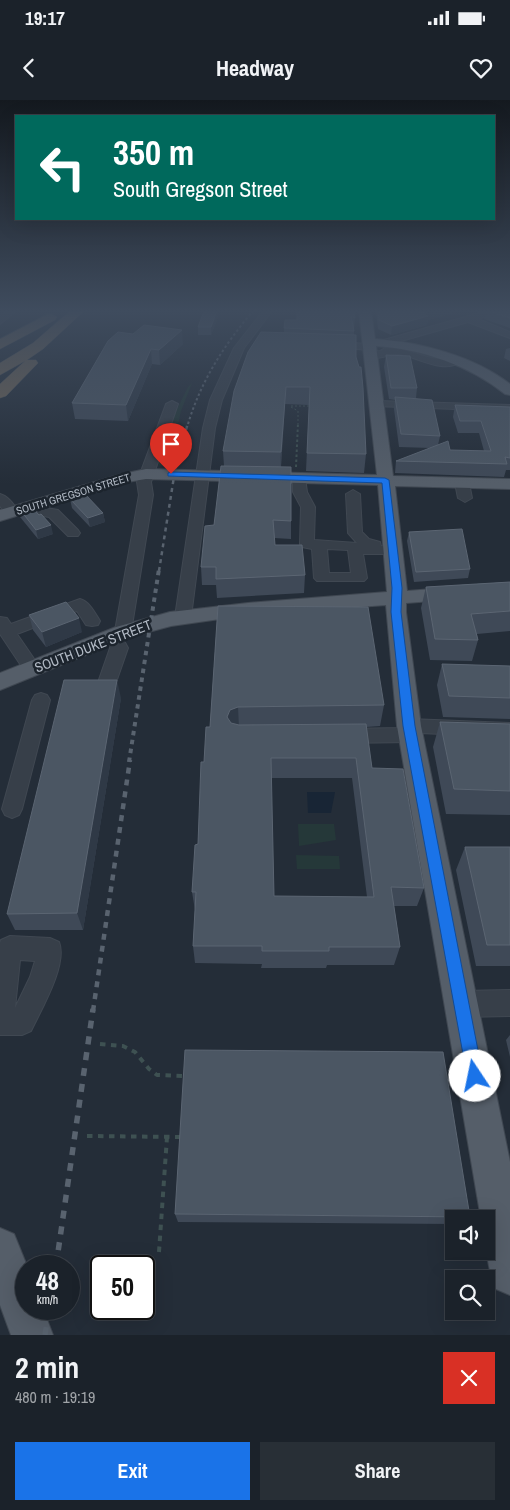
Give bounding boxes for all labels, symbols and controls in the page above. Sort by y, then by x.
text: 19:17 [25,5,65,31]
text: Headway [216,53,294,83]
icon: back [15,54,43,82]
icon: heart [467,54,495,82]
text: 350 m [113,129,194,176]
icon: left [30,135,95,200]
text: South Gregson Street [113,174,288,204]
pin [150,423,192,474]
icon: arrive [157,430,185,458]
street label: SOUTH GREGSON STREET [14,470,132,518]
street label: SOUTH DUKE STREET [32,615,154,677]
position arrow [448,1049,500,1101]
map controls [445,1210,495,1320]
button: sound [445,1210,495,1260]
speed limit sign: 50 [90,1255,155,1320]
text: 48 [36,1264,59,1298]
button: search [445,1270,495,1320]
text: km/h [37,1292,58,1308]
text: 2 min [15,1347,79,1387]
button: close [443,1352,495,1404]
text: 480 m · 19:19 [15,1386,95,1408]
button: Exit [15,1442,250,1500]
button: Share [260,1442,495,1500]

